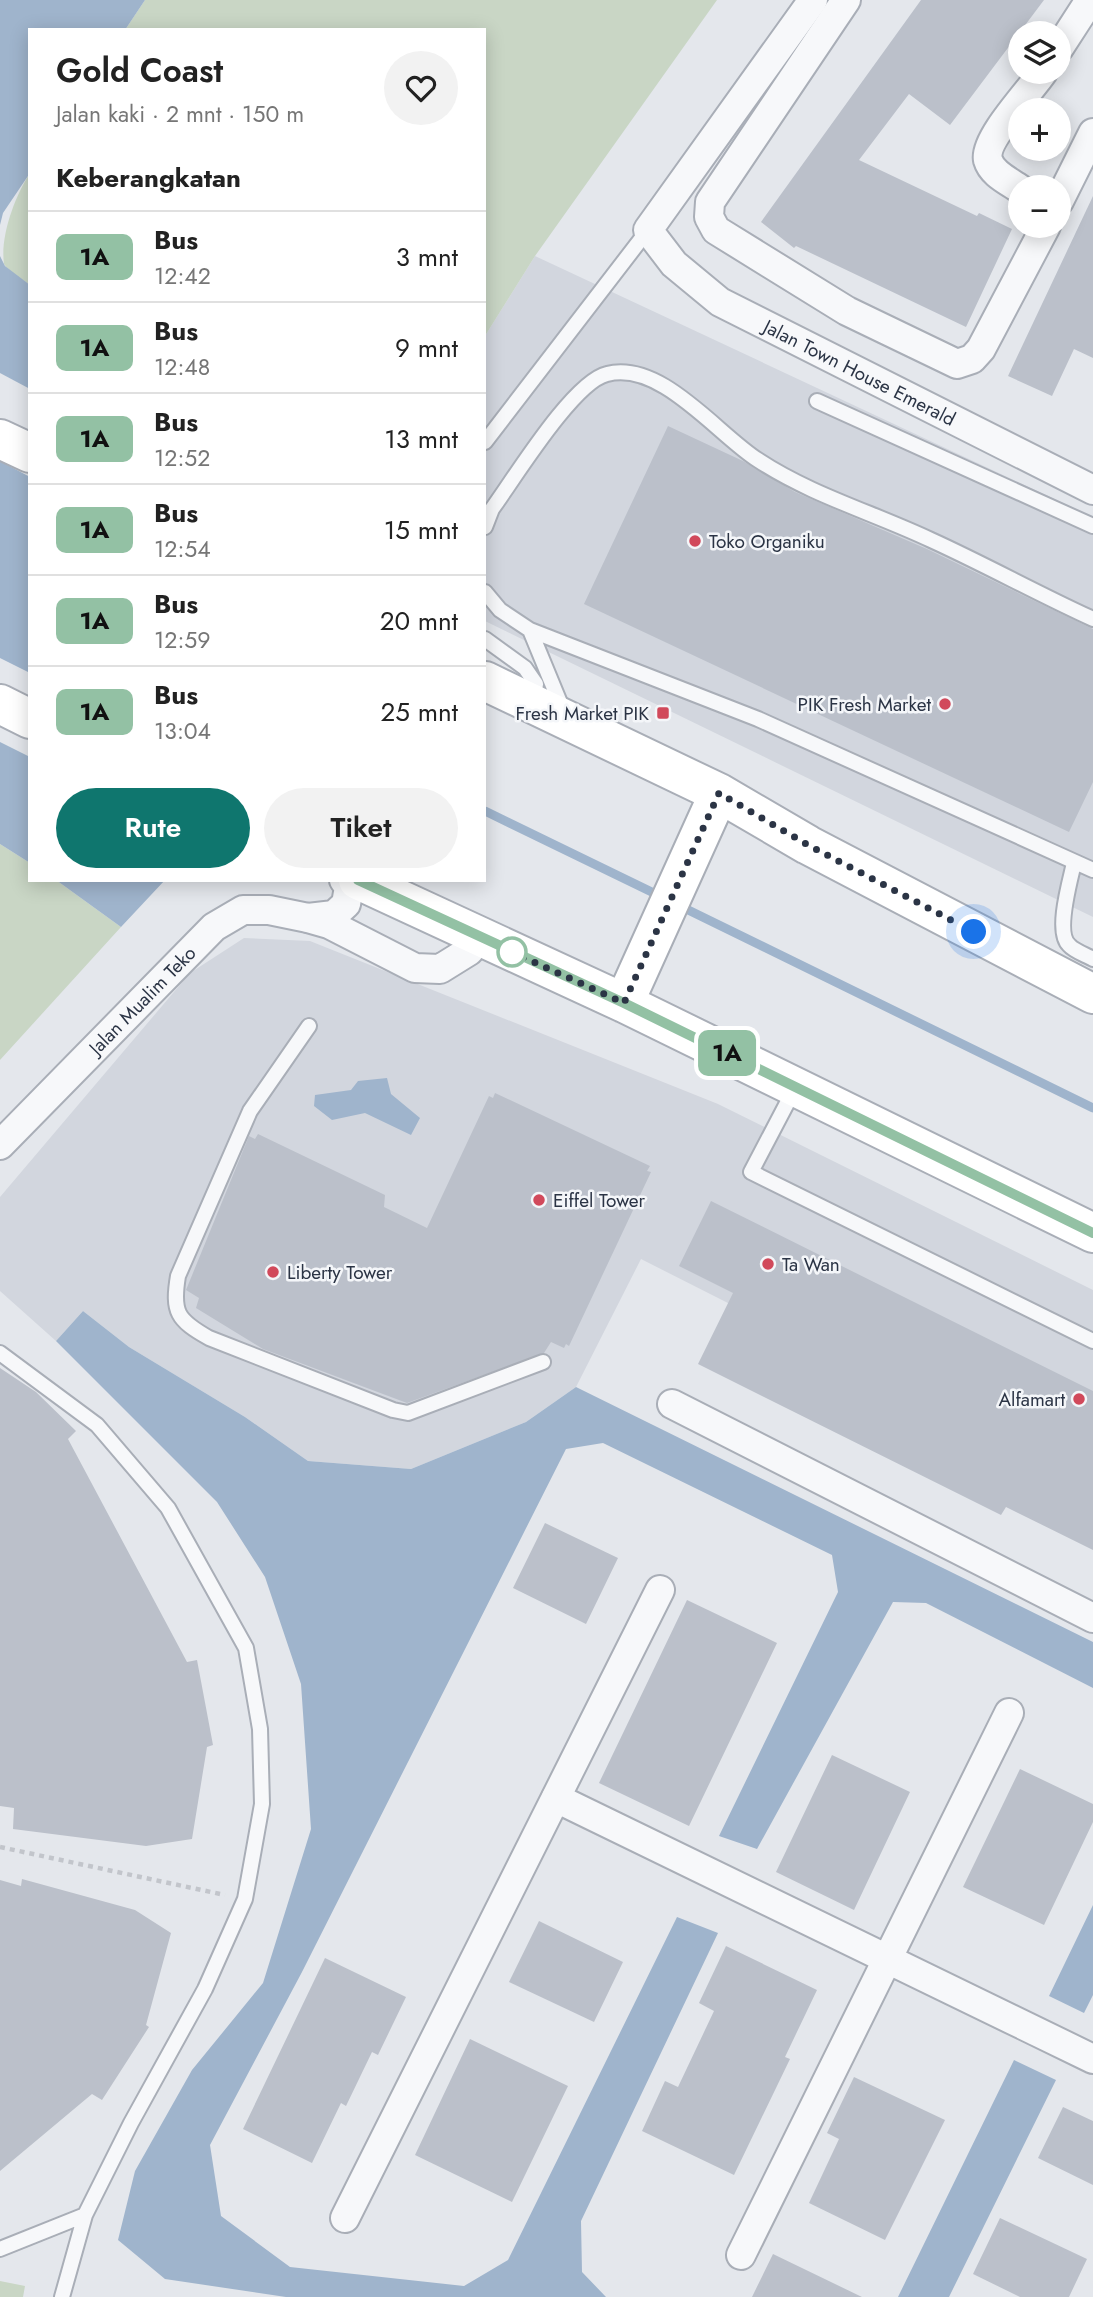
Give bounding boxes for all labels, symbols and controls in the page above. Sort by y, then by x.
map controls [1008,21,1071,238]
button: layers [1008,21,1071,84]
text: Gold Coast [56,47,223,94]
button: heart [384,51,458,125]
text: Jalan kaki · 2 mnt · 150 m [56,97,304,131]
button: + [1008,98,1071,161]
text: Keberangkatan [56,159,241,197]
button: − [1008,175,1071,238]
text: Bus [154,221,198,259]
text: 3 mnt [396,238,458,276]
text: 1A [80,239,109,274]
text: 12:42 [154,259,211,293]
street label: Jalan Town House Emerald [756,311,960,432]
text: Bus [154,312,198,350]
text: 9 mnt [395,329,458,367]
text: 1A [80,330,109,365]
text: 12:48 [154,350,210,384]
text: Bus [154,403,198,441]
text: 13 mnt [384,420,458,458]
text: 1A [80,421,109,456]
text: 12:52 [154,441,210,475]
text: Bus [154,494,198,532]
text: 15 mnt [384,511,458,549]
text: 1A [80,512,109,547]
place label: Toko Organiku [709,528,825,555]
text: 12:54 [154,532,211,566]
marker: Toko Organiku [687,533,703,549]
text: Bus [154,585,198,623]
text: 20 mnt [380,602,458,640]
text: 1A [80,603,109,638]
text: 12:59 [154,623,211,657]
text: Bus [154,676,198,714]
place label: PIK Fresh Market [798,691,931,718]
text: 25 mnt [381,693,458,731]
text: 1A [80,694,109,729]
marker: PIK Fresh Market [937,696,953,712]
place label: Fresh Market PIK [516,700,649,727]
marker: Fresh Market PIK [655,705,671,721]
text: 13:04 [154,714,211,748]
button: Rute [56,788,250,868]
button: Tiket [264,788,458,868]
your location [956,914,991,949]
unlabelled marker [497,937,527,967]
street label: Jalan Mualim Teko [81,940,202,1063]
line badge: 1A [696,1030,758,1076]
text: 1A [712,1035,742,1070]
place label: Eiffel Tower [553,1187,646,1214]
marker: Eiffel Tower [531,1192,547,1208]
place label: Ta Wan [782,1251,840,1278]
marker: Ta Wan [760,1256,776,1272]
place label: Liberty Tower [287,1259,393,1286]
marker: Liberty Tower [265,1264,281,1280]
place label: Alfamart [998,1386,1065,1413]
marker: Alfamart [1071,1391,1087,1407]

